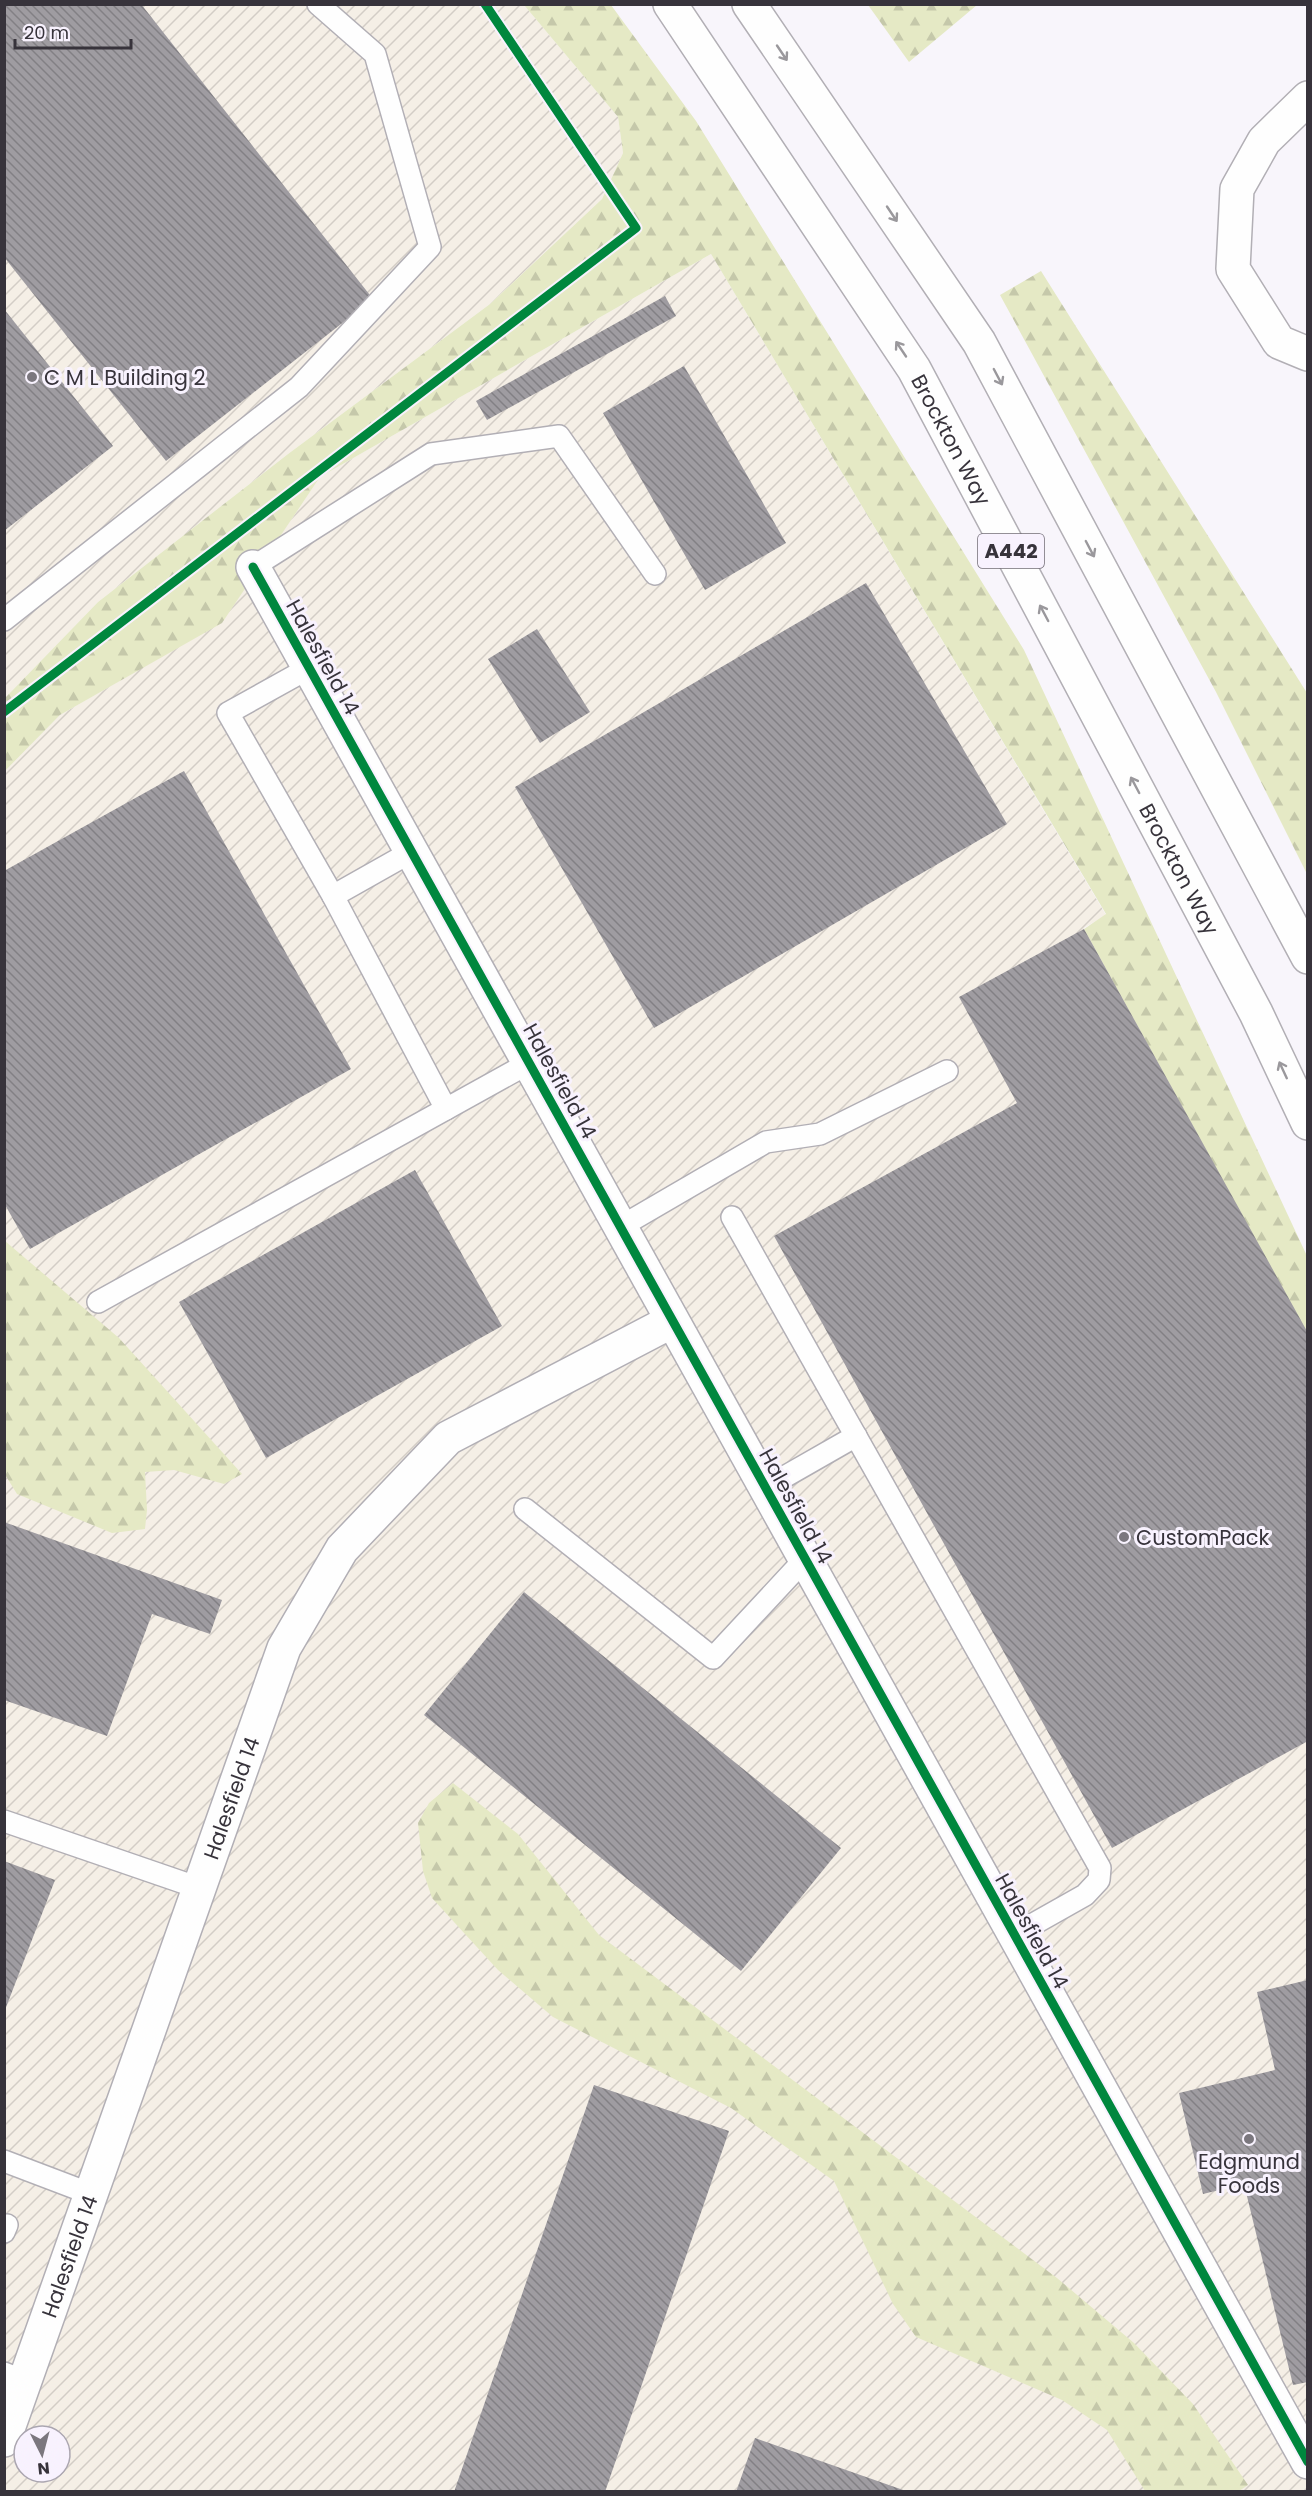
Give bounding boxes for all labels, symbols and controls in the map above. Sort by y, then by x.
scale bar [15,12,130,50]
text: 20 m [24,20,69,45]
one-way arrow [776,44,788,61]
one-way arrow [886,205,898,222]
one-way arrow [895,341,907,358]
place label: C M L Building 2 [44,363,206,392]
one-way arrow [993,368,1004,386]
street label: Brockton Way [905,369,998,510]
marker: C M L Building 2 [25,370,39,384]
road number: A442 [978,534,1044,568]
one-way arrow [1085,540,1096,558]
street label: Halesfield 14 [279,594,367,720]
one-way arrow [1038,604,1049,622]
one-way arrow [1129,777,1141,794]
street label: Brockton Way [1133,798,1226,940]
street label: Halesfield 14 [516,1018,604,1144]
one-way arrow [1276,1061,1288,1079]
street label: Halesfield 14 [752,1443,840,1569]
place label: CustomPack [1136,1523,1269,1552]
marker: CustomPack [1117,1530,1131,1544]
street label: Halesfield 14 [196,1733,266,1863]
street label: Halesfield 14 [988,1868,1076,1994]
marker: Edgmund Foods [1242,2132,1256,2146]
place label: Edgmund Foods [1198,2147,1300,2200]
street label: Halesfield 14 [34,2191,104,2321]
north arrow [12,2424,72,2484]
text: N [36,2456,51,2480]

